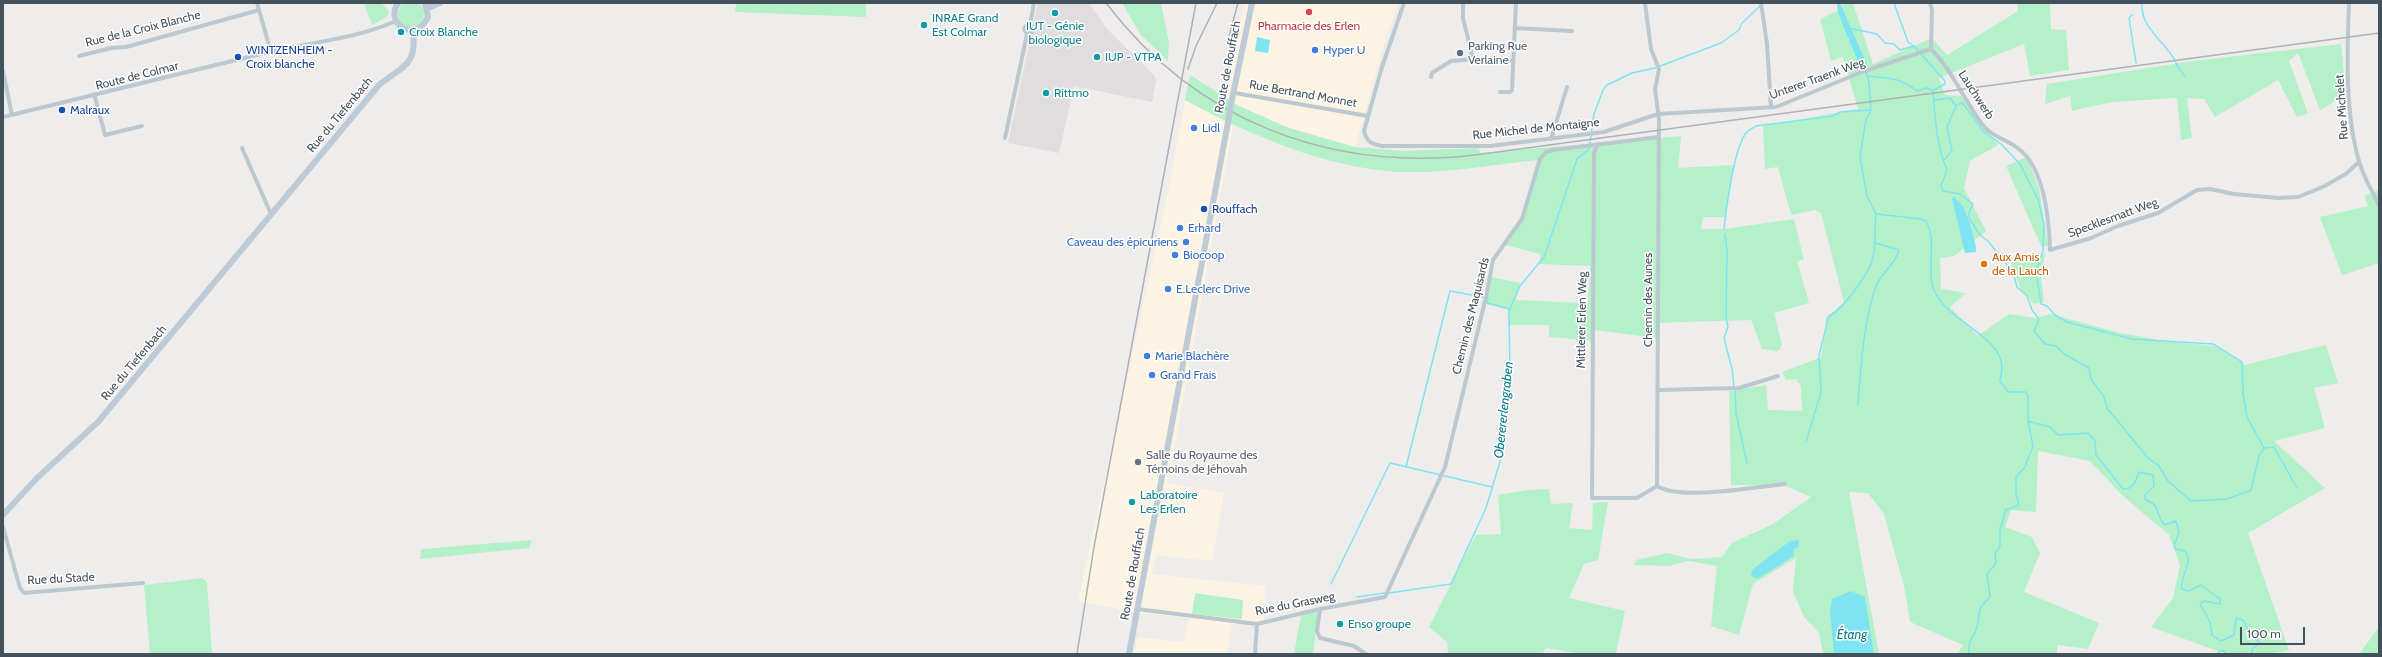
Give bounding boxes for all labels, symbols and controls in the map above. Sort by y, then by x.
marker: Pharmacie des Erlen [1304,7,1314,17]
street label: Rue de la Croix Blanche [84,8,202,50]
marker: IUT - Génie biologique [1050,8,1060,18]
place label: INRAE Grand Est Colmar [932,11,998,39]
place label: IUT - Génie biologique [1026,19,1084,47]
place label: Pharmacie des Erlen [1258,19,1360,33]
marker: INRAE Grand Est Colmar [919,20,929,30]
street label: Route de Rouffach [1212,20,1244,114]
place label: Croix Blanche [409,25,478,39]
marker: Croix Blanche [396,27,406,37]
place label: Parking Rue Verlaine [1468,39,1527,67]
place label: WINTZENHEIM - Croix blanche [246,43,333,71]
place label: Hyper U [1323,43,1365,57]
marker: Hyper U [1310,45,1320,55]
marker: Parking Rue Verlaine [1455,48,1465,58]
place label: IUP - VTPA [1105,50,1162,64]
marker: WINTZENHEIM - Croix blanche [233,52,243,62]
marker: IUP - VTPA [1092,52,1102,62]
street label: Unterer Traenk Weg [1767,55,1867,103]
street label: Route de Colmar [94,59,180,93]
street label: Lauchwerb [1955,68,1997,122]
street label: Rue du Tiefenbach [304,74,376,156]
street label: Rue Michelet [2333,74,2351,140]
street label: Rue Bertrand Monnet [1248,77,1358,111]
place label: Rittmo [1054,86,1089,100]
marker: Rittmo [1041,88,1051,98]
place label: Malraux [70,103,110,117]
marker: Malraux [57,105,67,115]
street label: Rue Michel de Montaigne [1472,115,1600,143]
place label: Lidl [1202,121,1220,135]
marker: Lidl [1189,123,1199,133]
street label: Specklesmatt Weg [2066,195,2160,241]
place label: Rouffach [1212,202,1257,216]
marker: Rouffach [1199,204,1209,214]
place label: Erhard [1188,221,1221,235]
marker: Erhard [1175,223,1185,233]
place label: Caveau des épicuriens [1067,235,1178,249]
marker: Caveau des épicuriens [1181,237,1191,247]
place label: Biocoop [1183,248,1224,262]
marker: Biocoop [1170,250,1180,260]
place label: Aux Amis de la Lauch [1992,250,2049,278]
street label: Chemin des Aunes [1641,253,1655,347]
street label: Chemin des Maquisards [1450,256,1492,376]
marker: Aux Amis de la Lauch [1979,259,1989,269]
street label: Mittlerer Erlen Weg [1574,271,1590,369]
place label: E.Leclerc Drive [1176,282,1250,296]
marker: E.Leclerc Drive [1163,284,1173,294]
street label: Rue du Tiefenbach [98,322,170,404]
place label: Marie Blachère [1155,349,1229,363]
marker: Marie Blachère [1142,351,1152,361]
water label: Oberererlengraben [1491,361,1517,459]
place label: Grand Frais [1160,368,1216,382]
marker: Grand Frais [1147,370,1157,380]
place label: Salle du Royaume des Témoins de Jéhovah [1146,448,1258,476]
marker: Salle du Royaume des Témoins de Jéhovah [1133,457,1143,467]
place label: Laboratoire Les Erlen [1140,488,1197,516]
marker: Laboratoire Les Erlen [1127,497,1137,507]
street label: Route de Rouffach [1118,527,1148,621]
street label: Rue du Stade [27,570,95,588]
street label: Rue du Grasweg [1254,589,1336,619]
place label: Enso groupe [1348,617,1411,631]
marker: Enso groupe [1335,619,1345,629]
scale bar [2242,619,2307,645]
text: 100 m [2247,626,2281,641]
water label: Étang [1837,627,1867,643]

